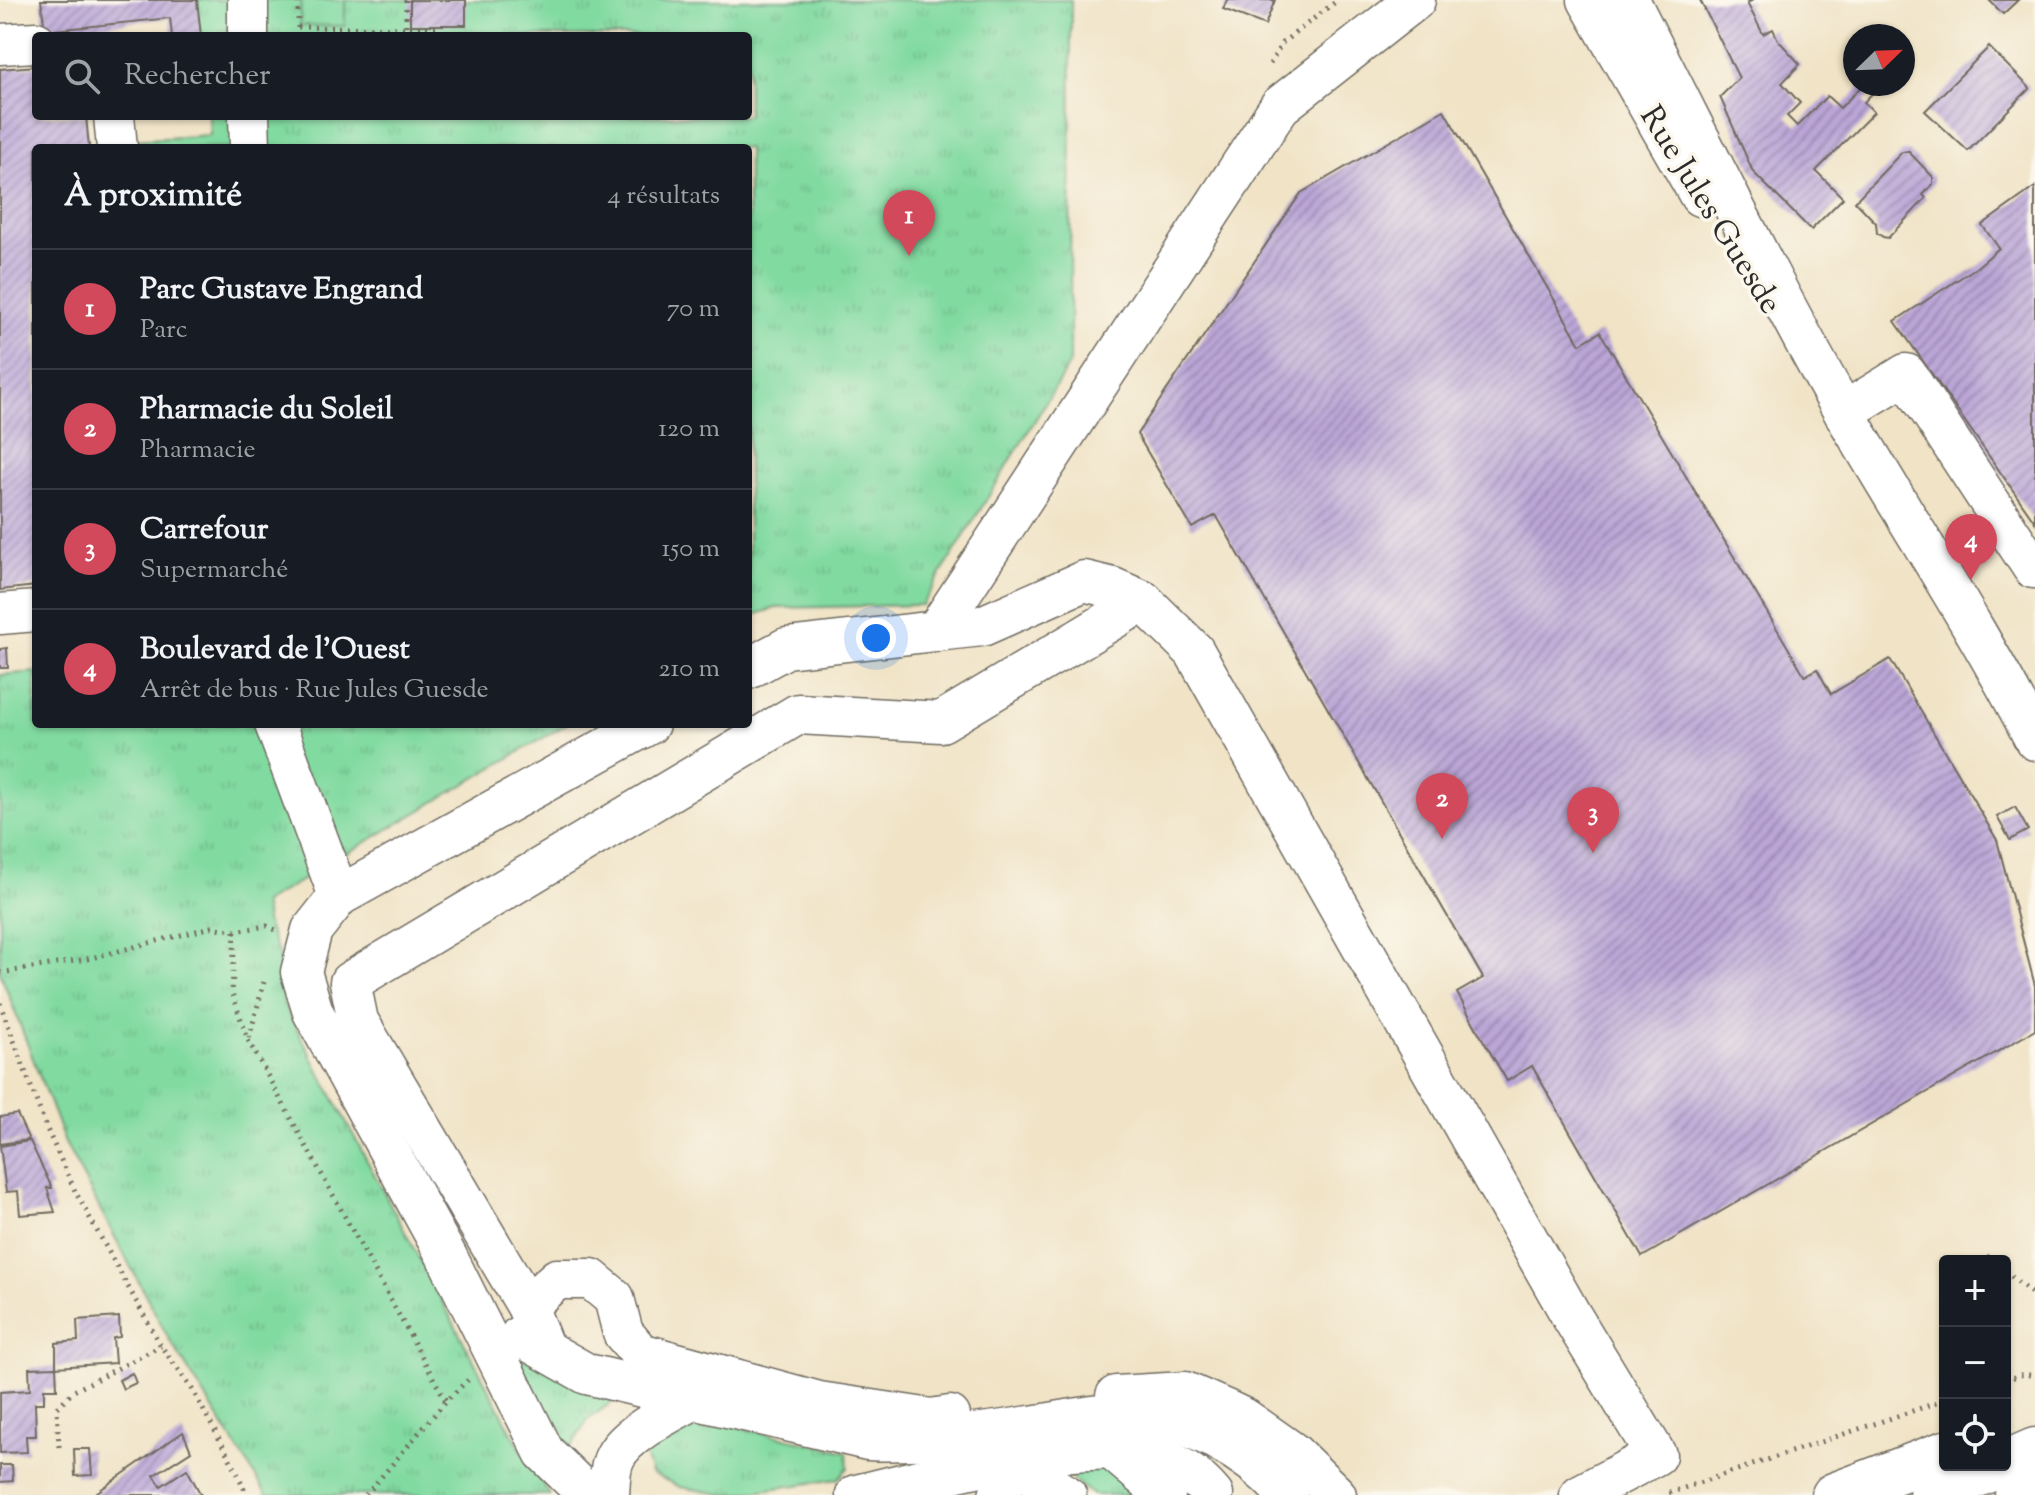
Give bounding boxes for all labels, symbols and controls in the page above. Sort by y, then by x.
north arrow [1843,24,1915,96]
search box [32,32,752,120]
icon: search [60,54,104,98]
text: Rechercher [124,55,271,98]
street label: Rue Jules Guesde [1627,98,1792,324]
text: À proximité [64,172,242,221]
text: 4 résultats [608,178,720,215]
pin: 1 [883,190,935,256]
text: Parc Gustave Engrand [140,269,423,312]
text: 1 [86,291,94,328]
text: 70 m [667,291,720,328]
text: Parc [140,312,187,349]
text: Pharmacie du Soleil [140,389,393,432]
text: 2 [84,411,96,448]
text: 120 m [658,411,720,448]
text: Pharmacie [140,432,256,469]
text: Carrefour [140,509,268,552]
pin: 4 [1945,514,1997,580]
text: 3 [85,531,95,568]
text: 150 m [661,531,720,568]
text: Supermarché [140,552,288,589]
your location [856,618,896,658]
text: Boulevard de l'Ouest [140,629,410,672]
text: 4 [83,651,97,688]
text: 210 m [658,651,720,688]
text: Arrêt de bus · Rue Jules Guesde [140,672,489,709]
pin: 2 [1416,773,1468,839]
pin: 3 [1567,787,1619,853]
map controls [1939,1255,2011,1471]
button: + [1939,1255,2011,1327]
button: − [1939,1327,2011,1399]
button: locate [1939,1399,2011,1471]

